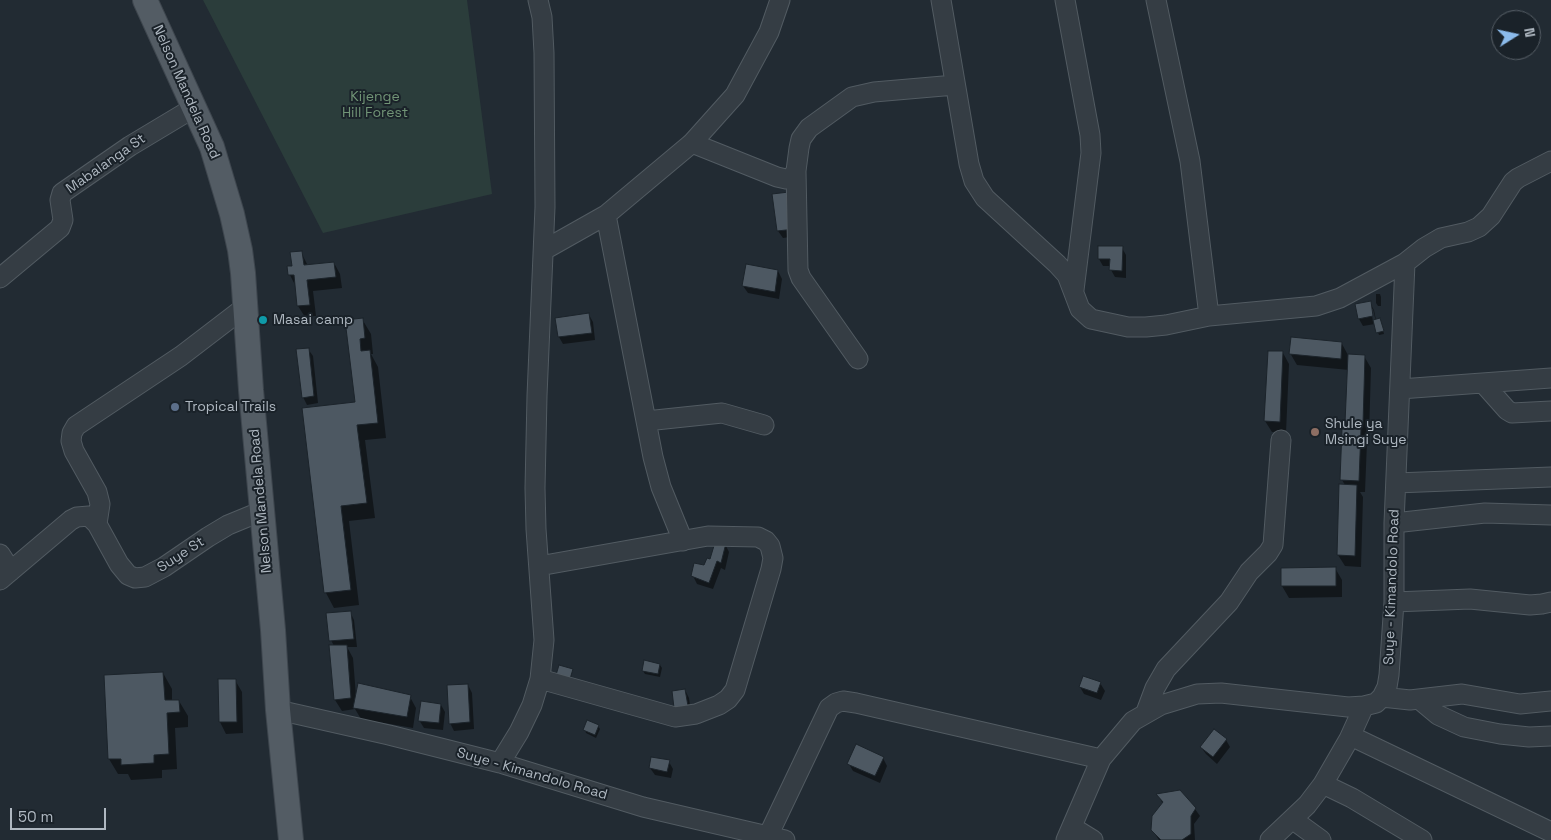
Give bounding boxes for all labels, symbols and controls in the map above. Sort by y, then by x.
north arrow [1491,10,1541,60]
street label: Nelson Mandela Road [149,22,223,162]
text: N [1520,26,1539,39]
park label: Kijenge Hill Forest [342,89,408,121]
street label: Mabalanga St [63,130,149,198]
place label: Masai camp [273,312,353,328]
marker: Masai camp [257,314,269,326]
place label: Tropical Trails [185,399,276,415]
marker: Tropical Trails [169,401,181,413]
place label: Shule ya Msingi Suye [1325,416,1407,448]
marker: Shule ya Msingi Suye [1309,426,1321,438]
street label: Nelson Mandela Road [246,428,276,574]
street label: Suye - Kimandolo Road [1381,509,1403,665]
street label: Suye St [154,534,208,576]
street label: Suye - Kimandolo Road [455,744,609,804]
scale bar [12,798,109,830]
text: 50 m [18,807,53,826]

